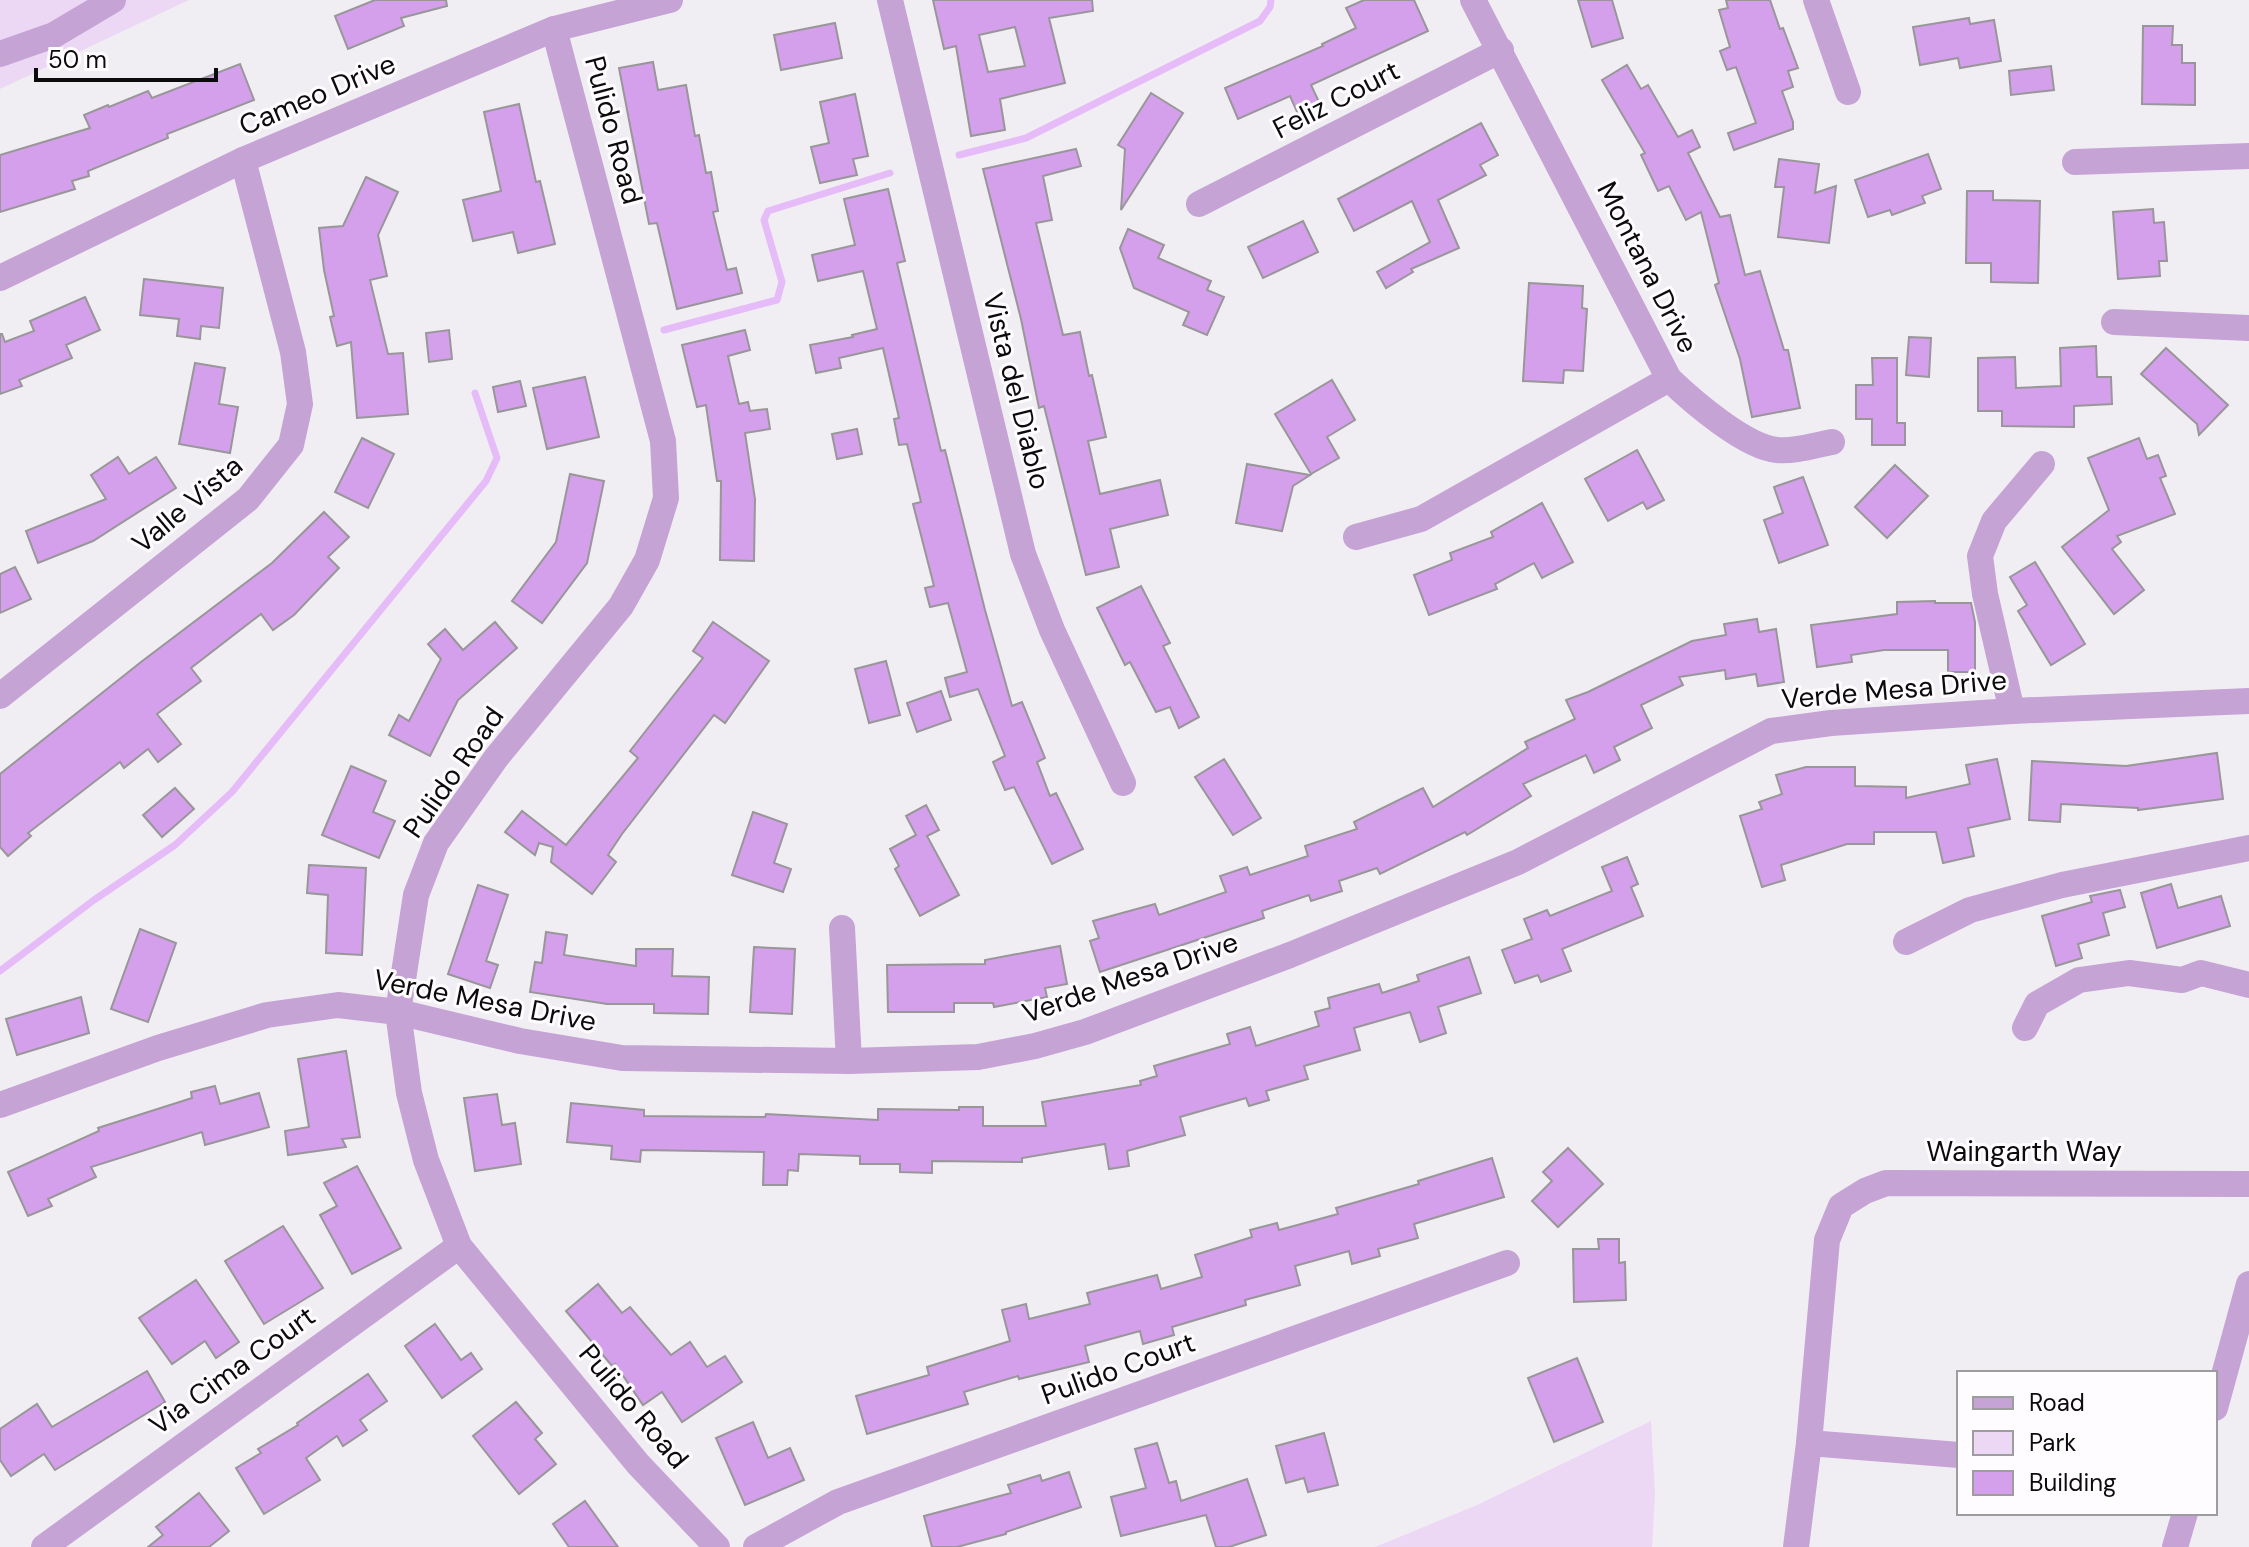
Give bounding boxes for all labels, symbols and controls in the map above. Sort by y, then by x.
scale bar [36,32,216,82]
text: 50 m [48,44,107,75]
street label: Cameo Drive [233,45,401,144]
street label: Pulido Road [576,52,651,208]
street label: Feliz Court [1267,52,1406,147]
street label: Montana Drive [1589,175,1707,359]
street label: Vista del Diablo [974,289,1059,493]
street label: Valle Vista [124,447,250,561]
street label: Verde Mesa Drive [1780,661,2008,718]
street label: Pulido Road [395,699,512,845]
street label: Verde Mesa Drive [1017,923,1243,1032]
street label: Verde Mesa Drive [370,961,599,1040]
street label: Waingarth Way [1926,1133,2122,1170]
street label: Via Cima Court [142,1298,323,1443]
street label: Pulido Court [1036,1324,1200,1413]
street label: Pulido Road [571,1336,697,1476]
legend [1957,1371,2217,1515]
text: Road [2029,1387,2085,1418]
text: Park [2029,1427,2076,1458]
text: Building [2029,1467,2116,1498]

